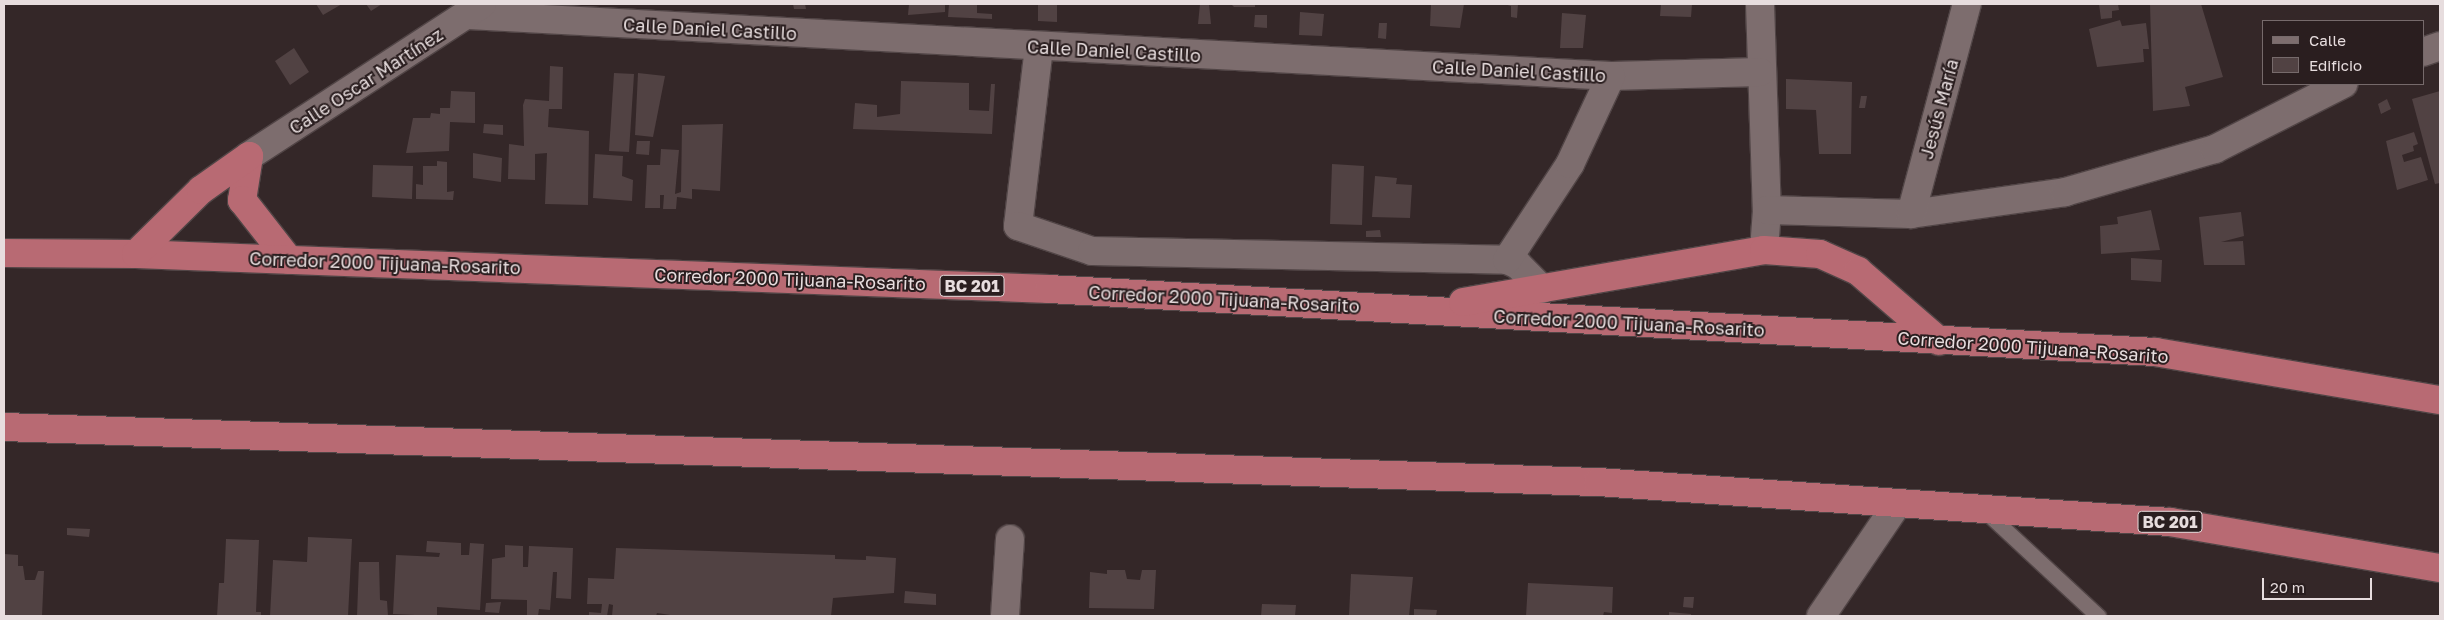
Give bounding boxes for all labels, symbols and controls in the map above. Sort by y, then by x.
street label: Calle Daniel Castillo [622,14,798,44]
legend [2262,20,2424,85]
street label: Calle Oscar Martínez [285,23,447,139]
text: Calle [2309,31,2346,49]
street label: Calle Daniel Castillo [1026,36,1202,66]
street label: Calle Daniel Castillo [1431,56,1607,86]
text: Edificio [2309,56,2362,74]
street label: Jesús María [1915,57,1963,161]
street label: Corredor 2000 Tijuana-Rosarito [249,247,521,279]
street label: Corredor 2000 Tijuana-Rosarito [654,263,926,295]
road number: BC 201 [940,272,1004,300]
street label: Corredor 2000 Tijuana-Rosarito [1088,281,1360,317]
street label: Corredor 2000 Tijuana-Rosarito [1493,305,1765,341]
street label: Corredor 2000 Tijuana-Rosarito [1897,327,2169,367]
road number: BC 201 [2138,508,2202,536]
scale bar [2264,568,2374,600]
text: 20 m [2270,578,2305,596]

